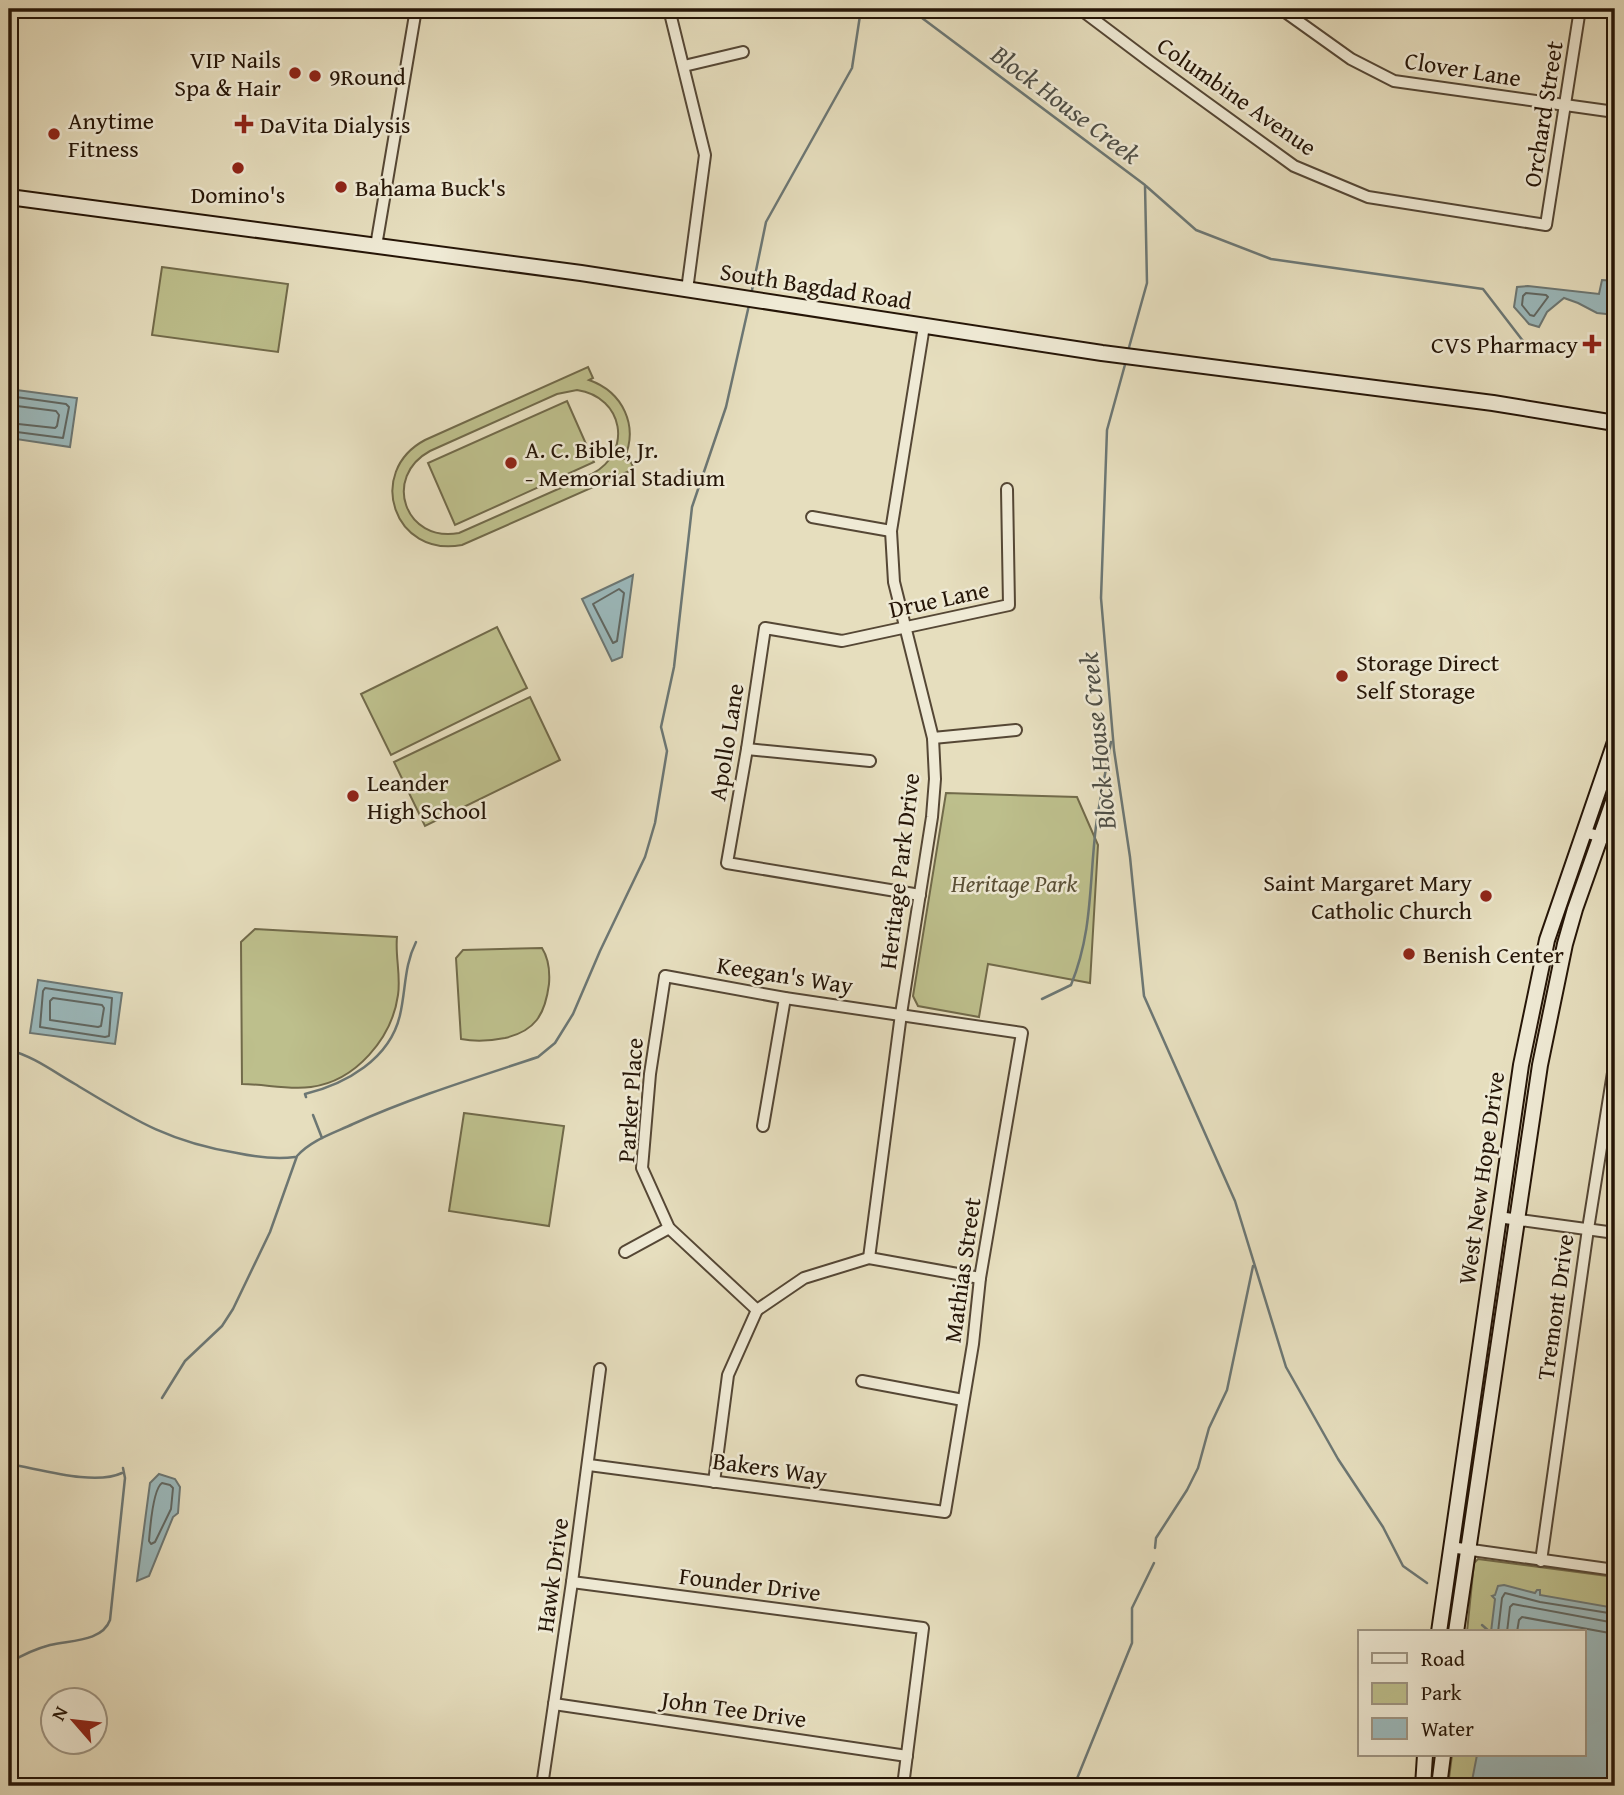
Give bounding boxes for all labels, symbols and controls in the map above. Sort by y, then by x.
street label: Columbine Avenue [1150,28,1324,164]
water label: Block House Creek [982,34,1149,173]
street label: Orchard Street [1514,38,1572,190]
place label: VIP Nails Spa & Hair [174,42,281,105]
street label: Clover Lane [1402,43,1524,95]
place label: 9Round [329,59,406,94]
marker: VIP Nails Spa & Hair [287,65,303,81]
marker: 9Round [307,68,323,84]
place label: Anytime Fitness [68,103,154,166]
place label: DaVita Dialysis [260,107,411,142]
marker: DaVita Dialysis [234,114,254,134]
marker: Anytime Fitness [46,126,62,142]
marker: Domino's [230,160,246,176]
place label: Bahama Buck's [355,170,506,205]
place label: Domino's [191,177,285,212]
marker: Bahama Buck's [333,179,349,195]
street label: South Bagdad Road [718,254,914,318]
place label: CVS Pharmacy [1431,327,1578,362]
marker: CVS Pharmacy [1584,336,1600,352]
place label: A. C. Bible, Jr. - Memorial Stadium [525,432,725,495]
marker: A. C. Bible, Jr. - Memorial Stadium [503,455,519,471]
street label: Drue Lane [886,571,992,627]
place label: Storage Direct Self Storage [1356,645,1500,708]
water label: Block House Creek [1068,650,1126,833]
marker: Storage Direct Self Storage [1334,668,1350,684]
street label: Apollo Lane [699,681,753,803]
place label: Leander High School [367,765,487,828]
street label: Heritage Park Drive [870,771,928,971]
marker: Leander High School [345,788,361,804]
place label: Saint Margaret Mary Catholic Church [1263,865,1473,928]
park label: Heritage Park [950,866,1077,901]
marker: Saint Margaret Mary Catholic Church [1478,888,1494,904]
place label: Benish Center [1423,937,1564,972]
marker: Benish Center [1401,946,1417,962]
street label: Keegan's Way [714,947,856,1003]
street label: Parker Place [608,1036,652,1164]
street label: West New Hope Drive [1449,1069,1513,1287]
street label: Mathias Street [934,1194,990,1345]
street label: Tremont Drive [1527,1232,1583,1382]
street label: Bakers Way [710,1443,830,1493]
street label: Hawk Drive [527,1515,577,1635]
street label: Founder Drive [677,1558,823,1610]
legend [1358,1630,1586,1756]
text: Road [1421,1643,1466,1674]
text: Park [1421,1677,1462,1708]
street label: John Tee Drive [656,1681,809,1737]
north arrow [38,1686,108,1756]
text: N [44,1701,74,1725]
text: Water [1421,1713,1474,1744]

